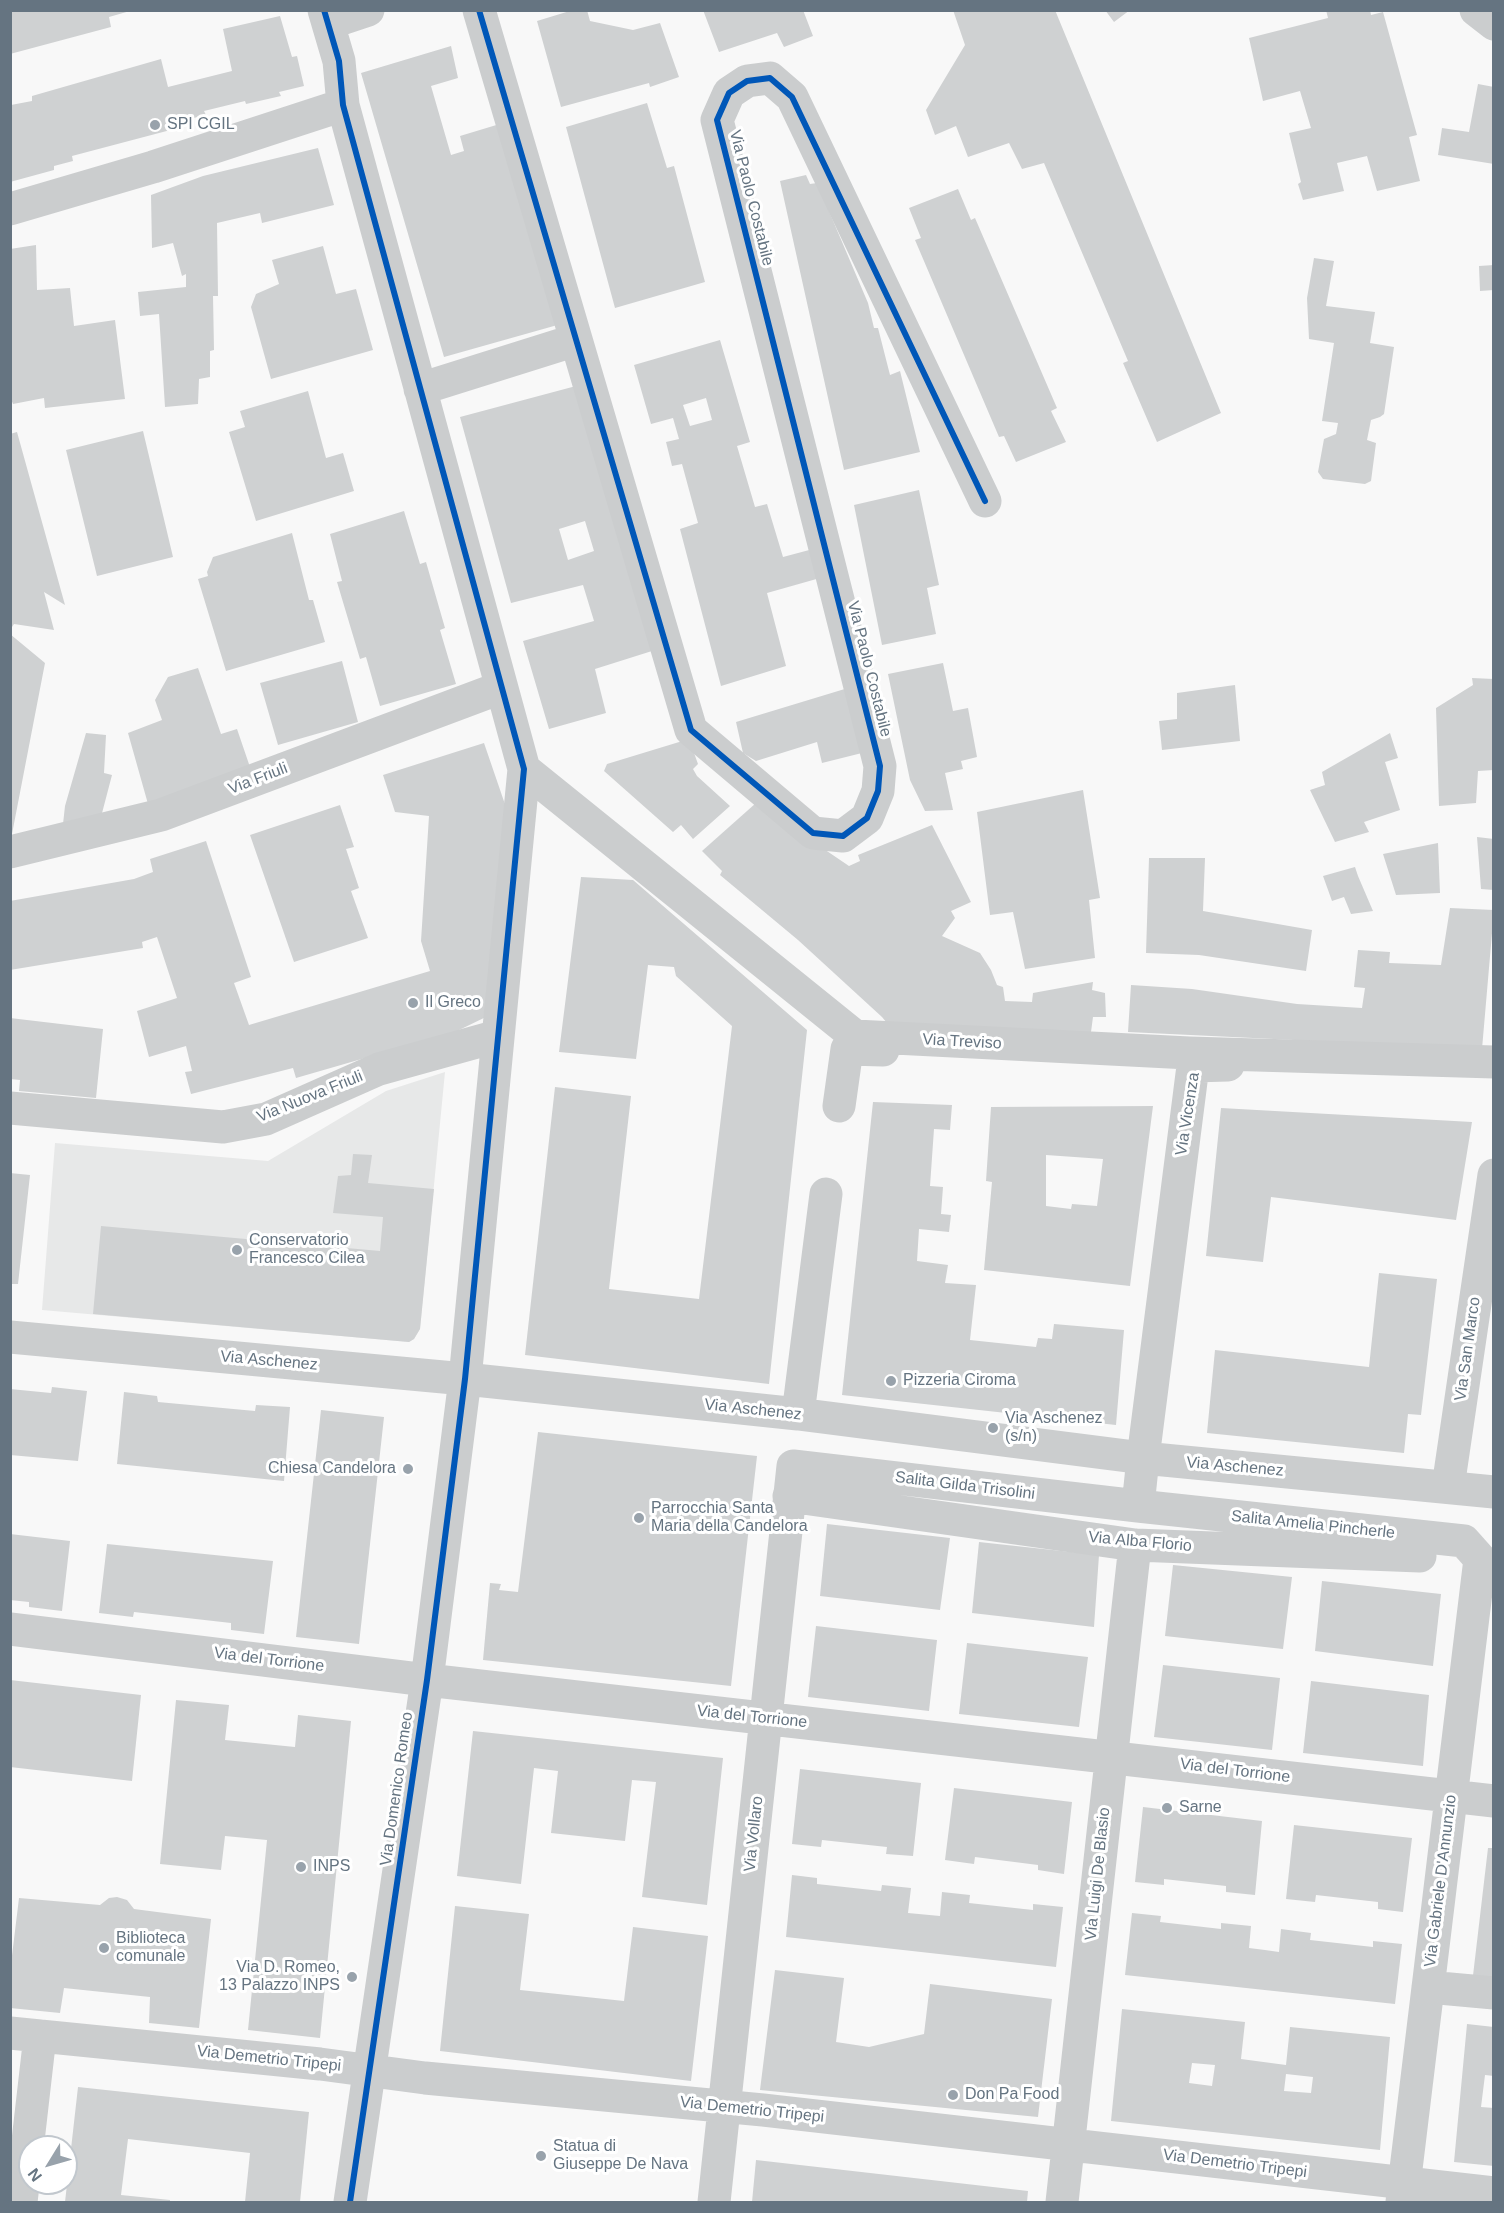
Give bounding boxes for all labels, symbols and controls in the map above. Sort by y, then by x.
place label: SPI CGIL [167,115,235,135]
marker: SPI CGIL [148,118,162,132]
street label: Via Paolo Costabile [725,128,777,268]
street label: Via Paolo Costabile [843,599,895,739]
street label: Via Friuli [226,759,290,799]
place label: Il Greco [425,993,481,1013]
marker: Il Greco [406,996,420,1010]
street label: Via Treviso [922,1030,1002,1054]
street label: Via Nuova Friuli [254,1067,366,1127]
street label: Via Vicenza [1172,1071,1204,1157]
place label: Conservatorio Francesco Cilea [249,1231,365,1269]
marker: Conservatorio Francesco Cilea [230,1243,244,1257]
street label: Via San Marco [1451,1296,1485,1402]
street label: Via Aschenez [220,1347,318,1375]
place label: Pizzeria Ciroma [903,1371,1016,1391]
marker: Pizzeria Ciroma [884,1374,898,1388]
street label: Via Aschenez [703,1395,803,1425]
place label: Via Aschenez (s/n) [1005,1409,1103,1447]
marker: Via Aschenez (s/n) [986,1421,1000,1435]
street label: Via Aschenez [1186,1453,1284,1481]
place label: Chiesa Candelora [268,1459,396,1479]
marker: Chiesa Candelora [401,1462,415,1476]
street label: Salita Gilda Trisolini [894,1468,1036,1504]
place label: Parrocchia Santa Maria della Candelora [651,1499,808,1537]
street label: Salita Amelia Pincherle [1230,1507,1396,1543]
marker: Parrocchia Santa Maria della Candelora [632,1511,646,1525]
street label: Via Alba Florio [1087,1528,1193,1556]
street label: Via del Torrione [213,1644,325,1676]
street label: Via del Torrione [696,1702,808,1732]
street label: Via Domenico Romeo [377,1711,417,1867]
street label: Via del Torrione [1179,1755,1291,1787]
street label: Via Gabriele D'Annunzio [1421,1794,1461,1968]
street label: Via Vollaro [740,1795,768,1873]
place label: Sarne [1179,1798,1222,1818]
marker: Sarne [1160,1801,1174,1815]
street label: Via Luigi De Blasio [1081,1806,1115,1942]
place label: INPS [313,1857,350,1877]
marker: INPS [294,1860,308,1874]
place label: Biblioteca comunale [116,1929,185,1967]
marker: Biblioteca comunale [97,1941,111,1955]
place label: Via D. Romeo, 13 Palazzo INPS [219,1958,340,1996]
marker: Via D. Romeo, 13 Palazzo INPS [345,1970,359,1984]
street label: Via Demetrio Tripepi [196,2042,342,2076]
place label: Don Pa Food [965,2085,1059,2105]
marker: Don Pa Food [946,2088,960,2102]
street label: Via Demetrio Tripepi [679,2093,825,2127]
north arrow [18,2135,78,2195]
place label: Statua di Giuseppe De Nava [553,2137,688,2175]
street label: Via Demetrio Tripepi [1162,2146,1308,2182]
marker: Statua di Giuseppe De Nava [534,2149,548,2163]
text: N [25,2165,45,2185]

